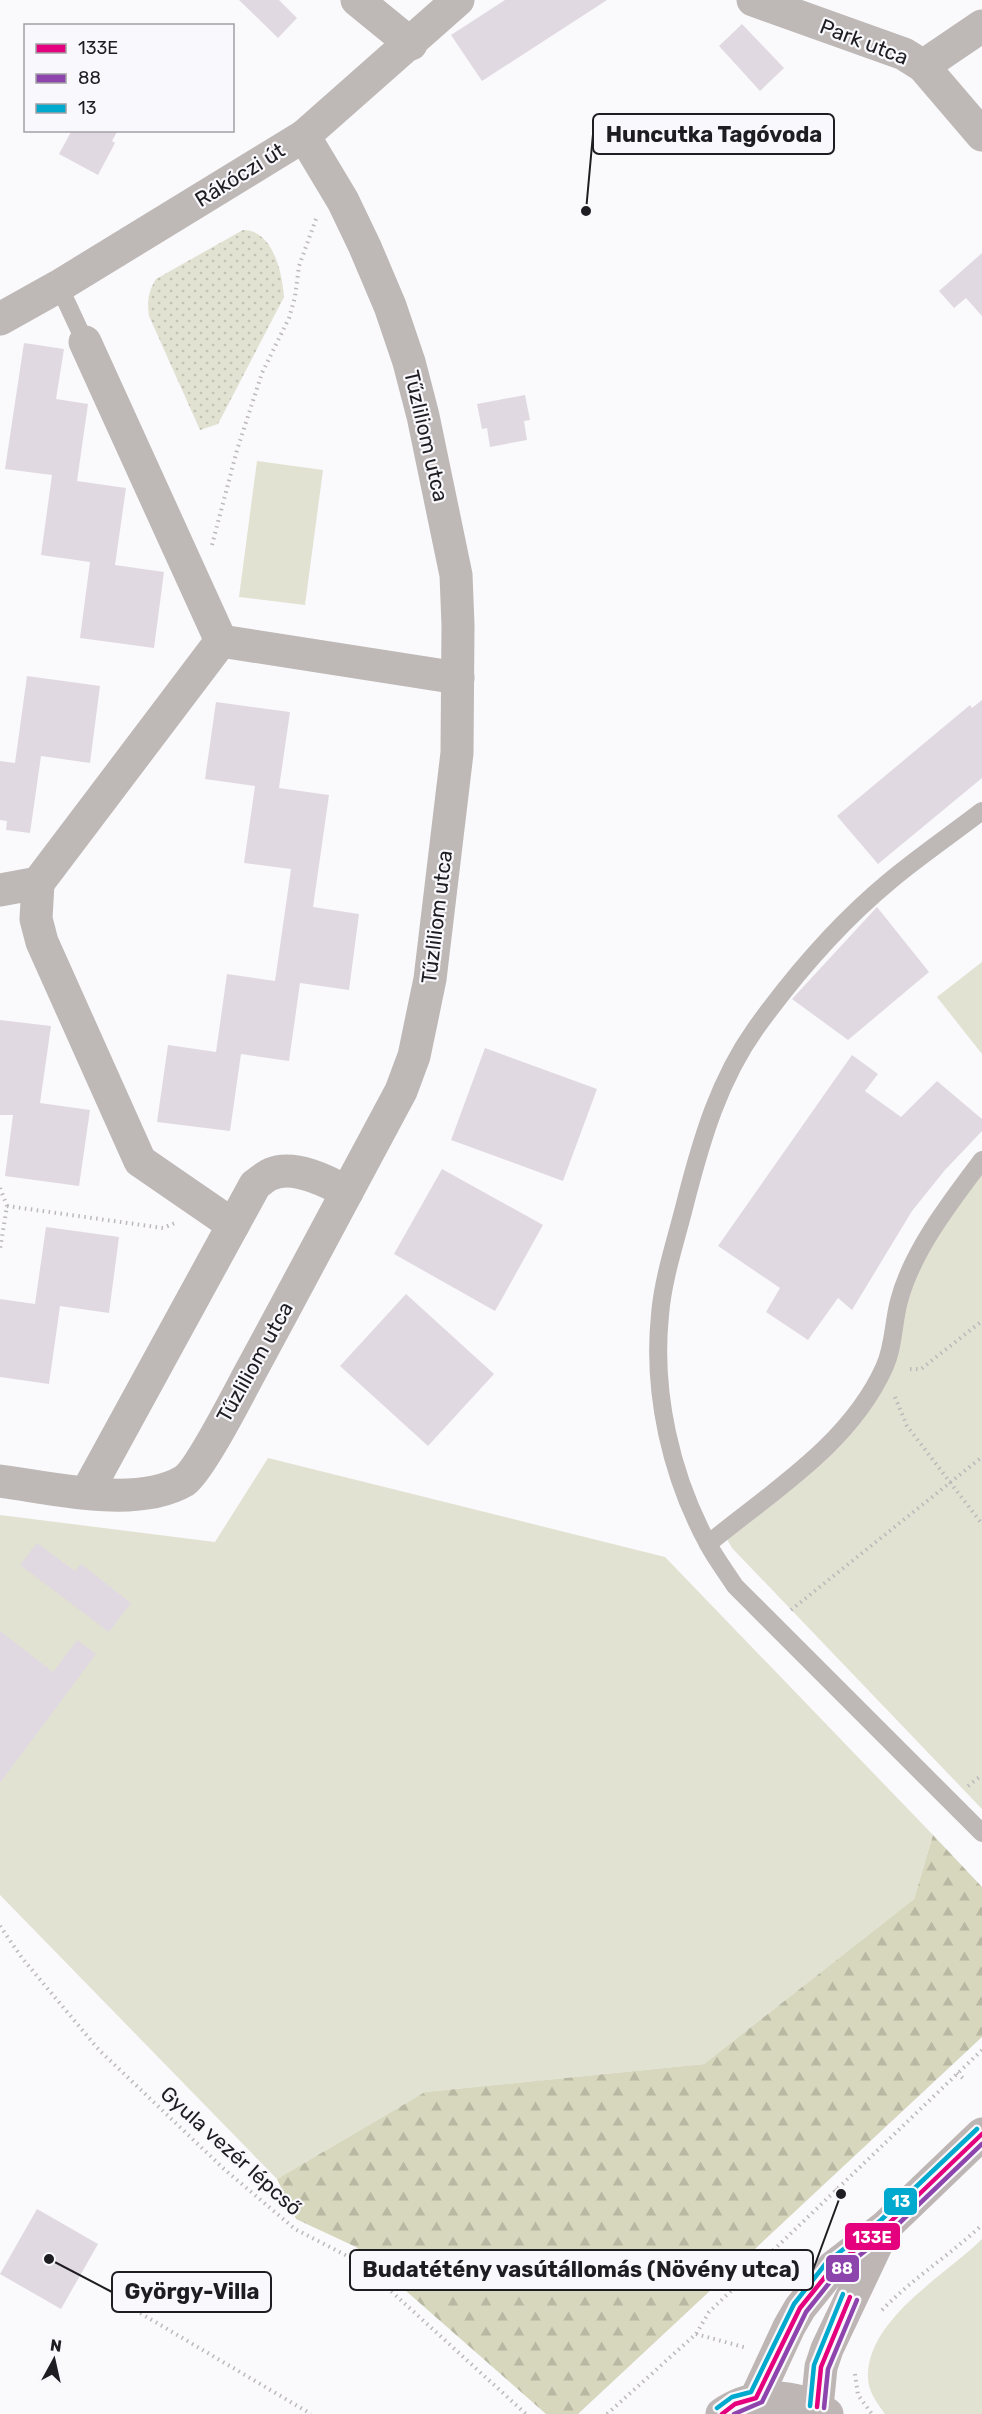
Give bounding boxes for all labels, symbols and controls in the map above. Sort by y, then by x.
street label: Park utca [816,13,912,70]
legend [24,24,234,132]
text: 133E [78,37,118,59]
text: 88 [78,67,101,89]
text: 13 [78,97,97,119]
callout: Huncutka Tagóvoda [593,114,834,154]
text: Huncutka Tagóvoda [606,121,822,148]
street label: Rákóczi út [190,137,289,212]
street label: Tűzliliom utca [399,368,454,504]
street label: Tűzliliom utca [416,849,457,985]
street label: Tűzliliom utca [211,1297,298,1426]
street label: Gyula vezér lépcső [156,2081,307,2221]
line badge: 13 [883,2187,918,2216]
text: 13 [892,2192,910,2211]
line badge: 133E [844,2222,901,2251]
text: 133E [852,2228,892,2247]
callout: Budatétény vasútállomás (Növény utca) [350,2250,813,2290]
line badge: 88 [825,2254,860,2283]
text: Budatétény vasútállomás (Növény utca) [362,2256,800,2283]
text: 88 [831,2259,853,2278]
callout: György-Villa [112,2272,271,2312]
text: György-Villa [124,2278,260,2305]
north arrow [24,2330,84,2390]
text: N [49,2335,63,2356]

